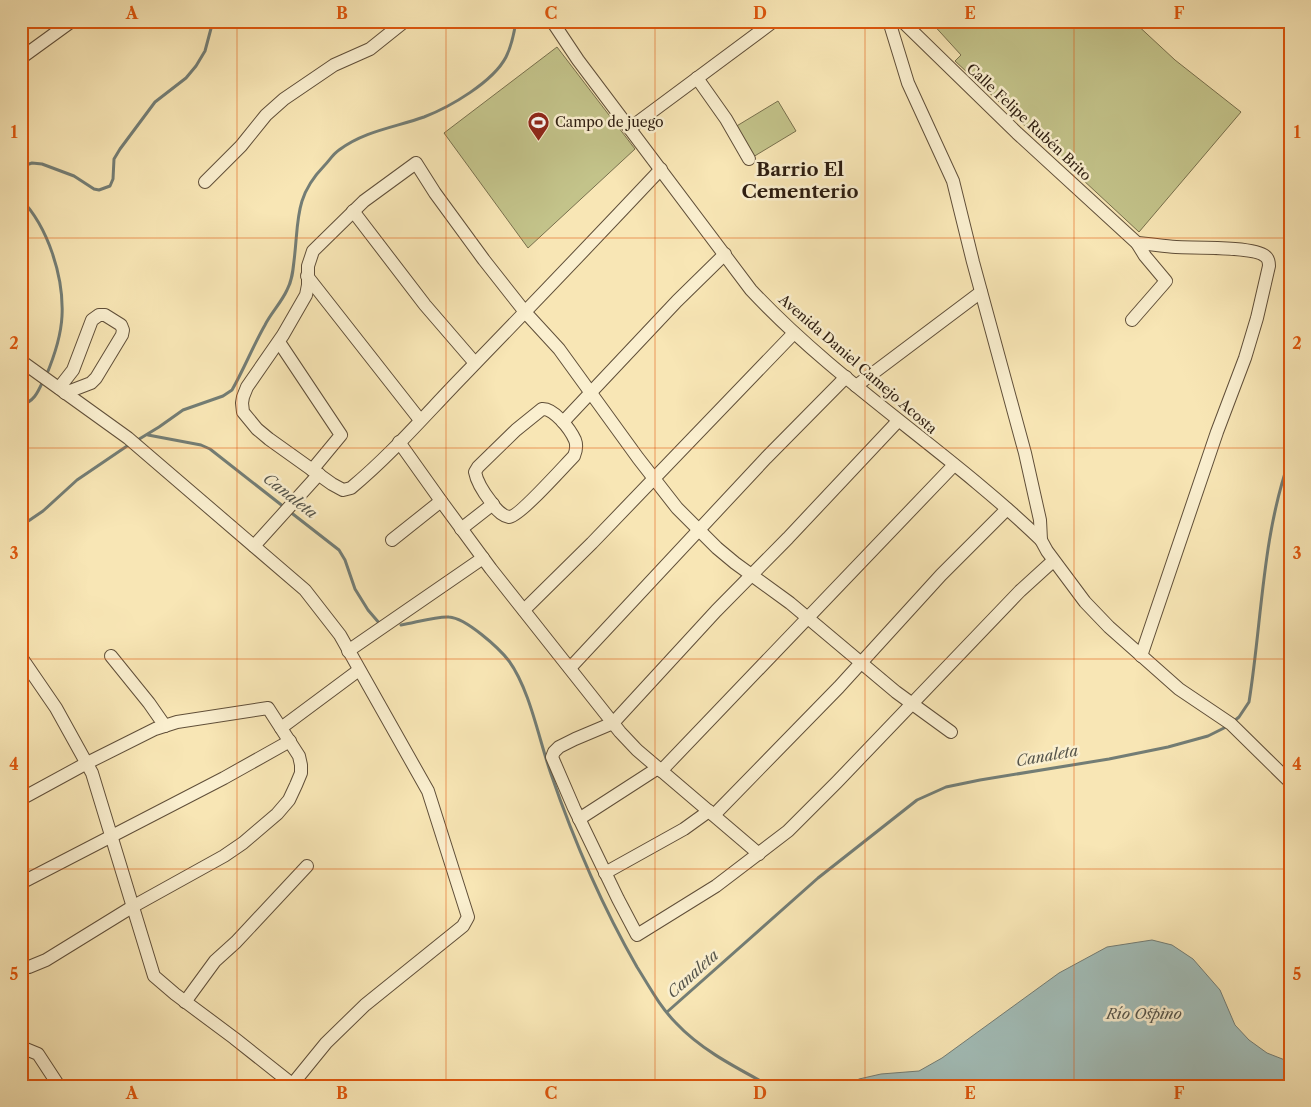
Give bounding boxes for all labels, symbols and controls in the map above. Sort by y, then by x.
text: A [125,3,139,23]
text: B [336,3,348,23]
text: C [545,3,557,23]
text: D [753,3,767,23]
text: E [964,3,976,23]
text: F [1174,3,1185,23]
street label: Calle Felipe Rubén Brito [963,59,1095,185]
sports icon: Campo de juego [527,110,551,141]
place label: Campo de juego [555,113,664,131]
text: 1 [10,122,18,142]
text: 1 [1293,122,1301,142]
district label: Barrio El Cementerio [741,158,859,203]
street label: Avenida Daniel Camejo Acosta [774,290,941,438]
text: 2 [9,333,19,353]
text: 2 [1292,333,1302,353]
water label: Canaleta [260,469,321,522]
text: 3 [9,543,19,563]
text: 3 [1292,543,1302,563]
water label: Canaleta [1014,741,1080,770]
text: 4 [9,754,19,774]
text: 4 [1292,754,1302,774]
water label: Canaleta [663,945,722,1002]
text: 5 [10,964,19,984]
text: 5 [1293,964,1302,984]
water label: Río Ospino [1105,1004,1182,1023]
text: A [125,1083,139,1103]
text: B [336,1083,348,1103]
text: C [545,1083,557,1103]
text: D [753,1083,767,1103]
text: E [964,1083,976,1103]
text: F [1174,1083,1185,1103]

